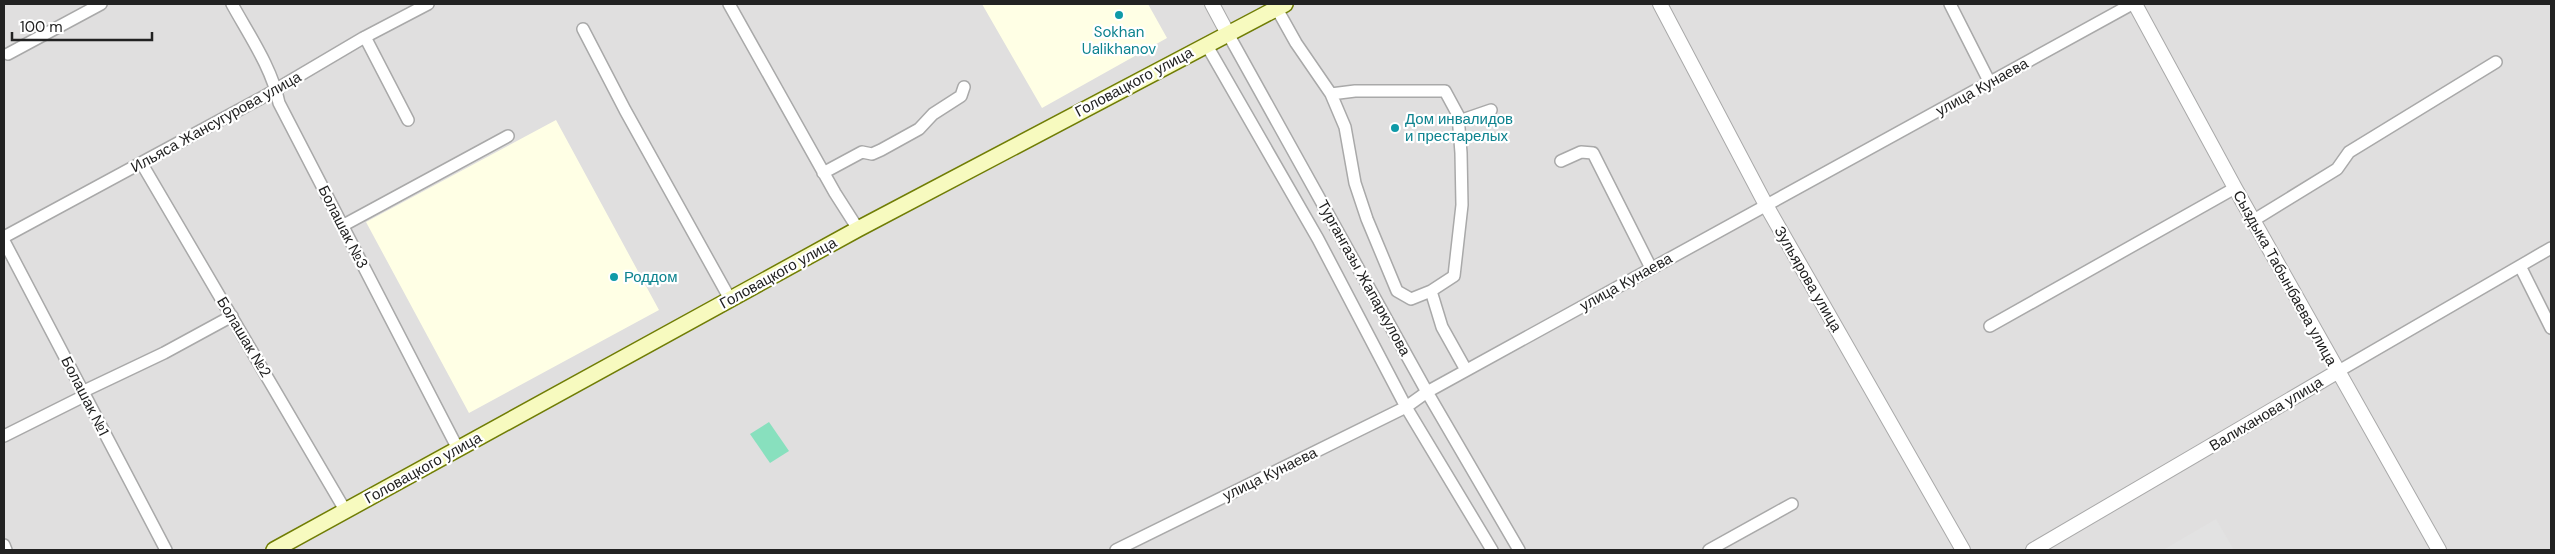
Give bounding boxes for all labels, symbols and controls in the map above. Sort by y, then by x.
marker: Sokhan Ualikhanov [1113,9,1125,21]
scale bar [12,10,152,42]
text: 100 m [20,17,63,37]
place label: Sokhan Ualikhanov [1082,22,1156,59]
street label: Головацкого улица [1072,42,1197,122]
street label: улица Кунаева [1932,53,2032,121]
street label: Ильяса Жансугурова улица [127,66,305,177]
place label: Дом инвалидов и престарелых [1405,109,1513,146]
marker: Дом инвалидов и престарелых [1389,122,1401,134]
street label: Болашак №3 [313,182,373,272]
street label: Сыздыка Табынбаева улица [2228,187,2342,370]
street label: Тургангазы Жапаркулова [1313,197,1416,360]
street label: Зульярова улица [1770,222,1847,336]
street label: Головацкого улица [716,232,841,313]
street label: улица Кунаева [1576,248,1676,316]
place label: Роддом [624,267,678,287]
marker: Роддом [608,271,620,283]
street label: Болашак №2 [212,293,276,381]
street label: Болашак №1 [56,353,114,439]
street label: Валиханова улица [2205,372,2327,456]
street label: Головацкого улица [361,427,486,508]
street label: улица Кунаева [1220,442,1321,505]

